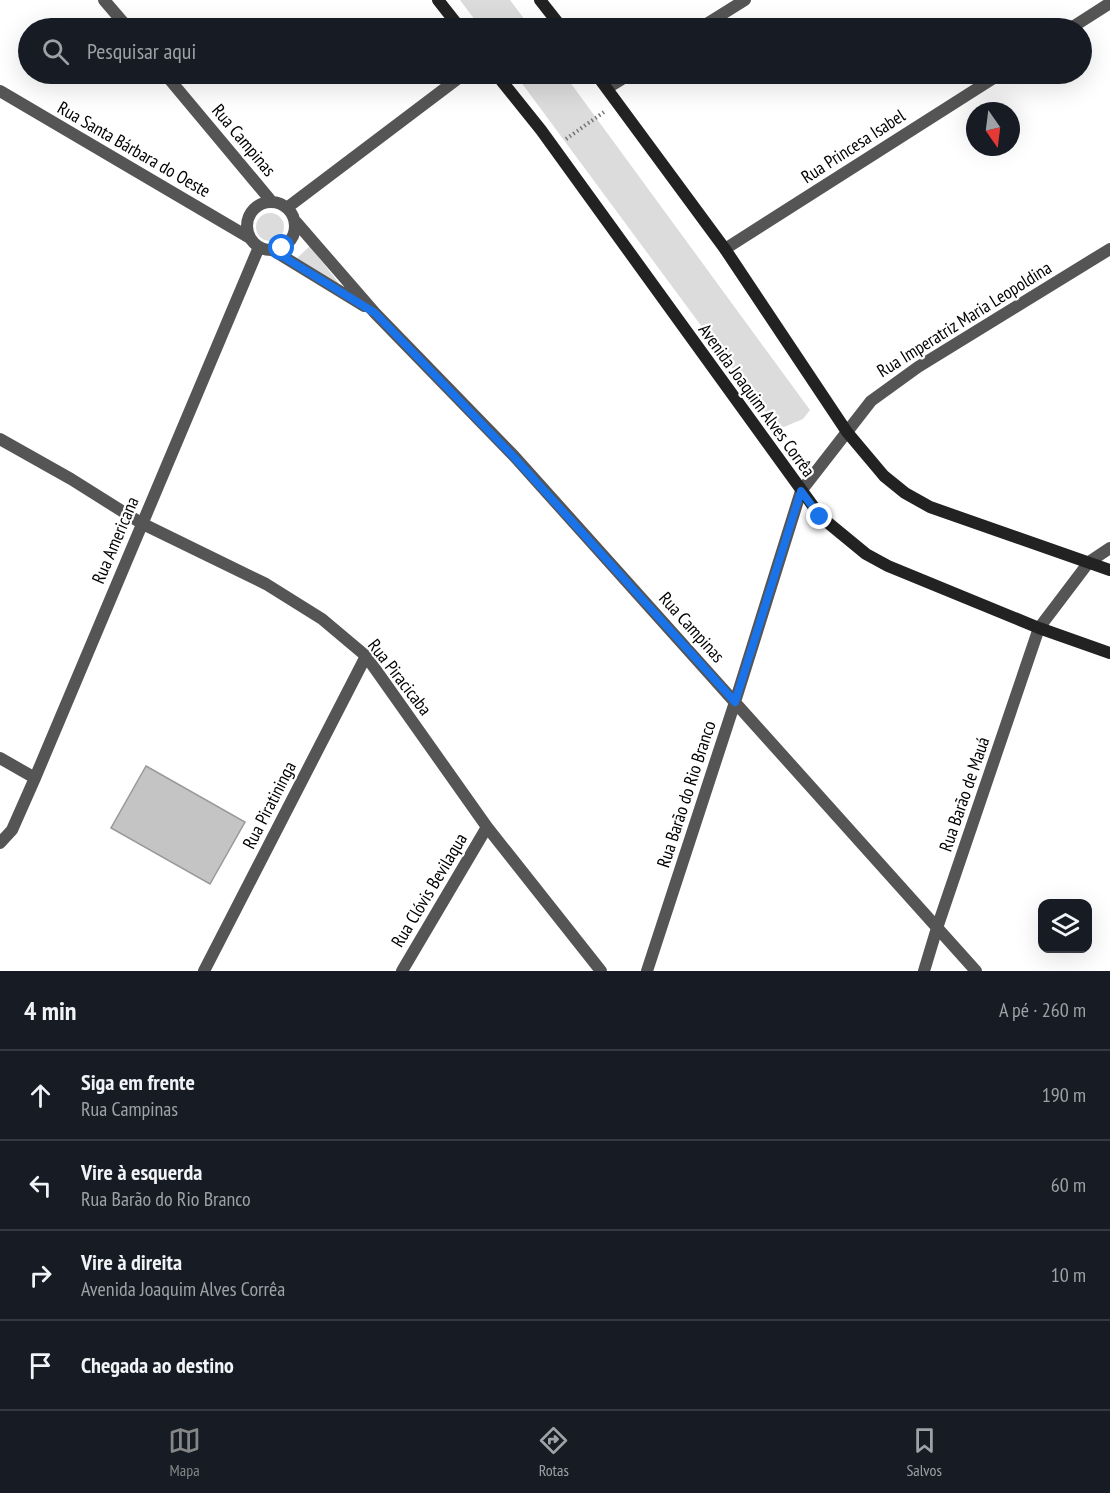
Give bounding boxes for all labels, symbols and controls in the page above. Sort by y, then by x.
search box [18,18,1092,84]
icon: search [39,35,72,68]
text: Pesquisar aqui [87,37,196,65]
street label: Rua Santa Bárbara do Oeste [53,96,215,202]
street label: Rua Campinas [207,99,281,181]
north arrow [966,102,1020,156]
street label: Rua Princesa Isabel [797,103,910,188]
route start [268,234,294,260]
street label: Rua Imperatriz Maria Leopoldina [873,256,1055,382]
street label: Avenida Joaquim Alves Corrêa [694,319,820,481]
street label: Rua Americana [86,493,144,587]
route end [806,503,832,529]
street label: Rua Campinas [654,587,730,667]
street label: Rua Piracicaba [363,634,437,720]
street label: Rua Barão do Rio Branco [651,718,721,870]
street label: Rua Barão de Mauá [934,734,994,854]
street label: Rua Piratininga [237,757,301,853]
street label: Rua Clóvis Bevilaqua [386,829,472,951]
map controls [1038,899,1092,953]
button: layers [1038,899,1092,953]
text: 4 min [24,994,77,1027]
text: A pé · 260 m [999,997,1086,1023]
text: Siga em frente [81,1068,195,1096]
icon: ahead [24,1079,57,1112]
text: 190 m [1042,1082,1086,1108]
text: Rua Campinas [81,1096,178,1122]
text: Vire à esquerda [81,1158,202,1186]
icon: left [24,1169,57,1202]
text: 60 m [1051,1172,1086,1198]
text: Rua Barão do Rio Branco [81,1186,251,1212]
text: Vire à direita [81,1248,182,1276]
icon: right [24,1259,57,1292]
text: 10 m [1051,1262,1086,1288]
text: Avenida Joaquim Alves Corrêa [81,1276,285,1302]
icon: arrive [24,1349,57,1382]
text: Chegada ao destino [81,1351,234,1379]
tab: Mapa [168,1424,201,1480]
tab: Rotas [537,1424,570,1480]
tab: Salvos [906,1424,942,1480]

